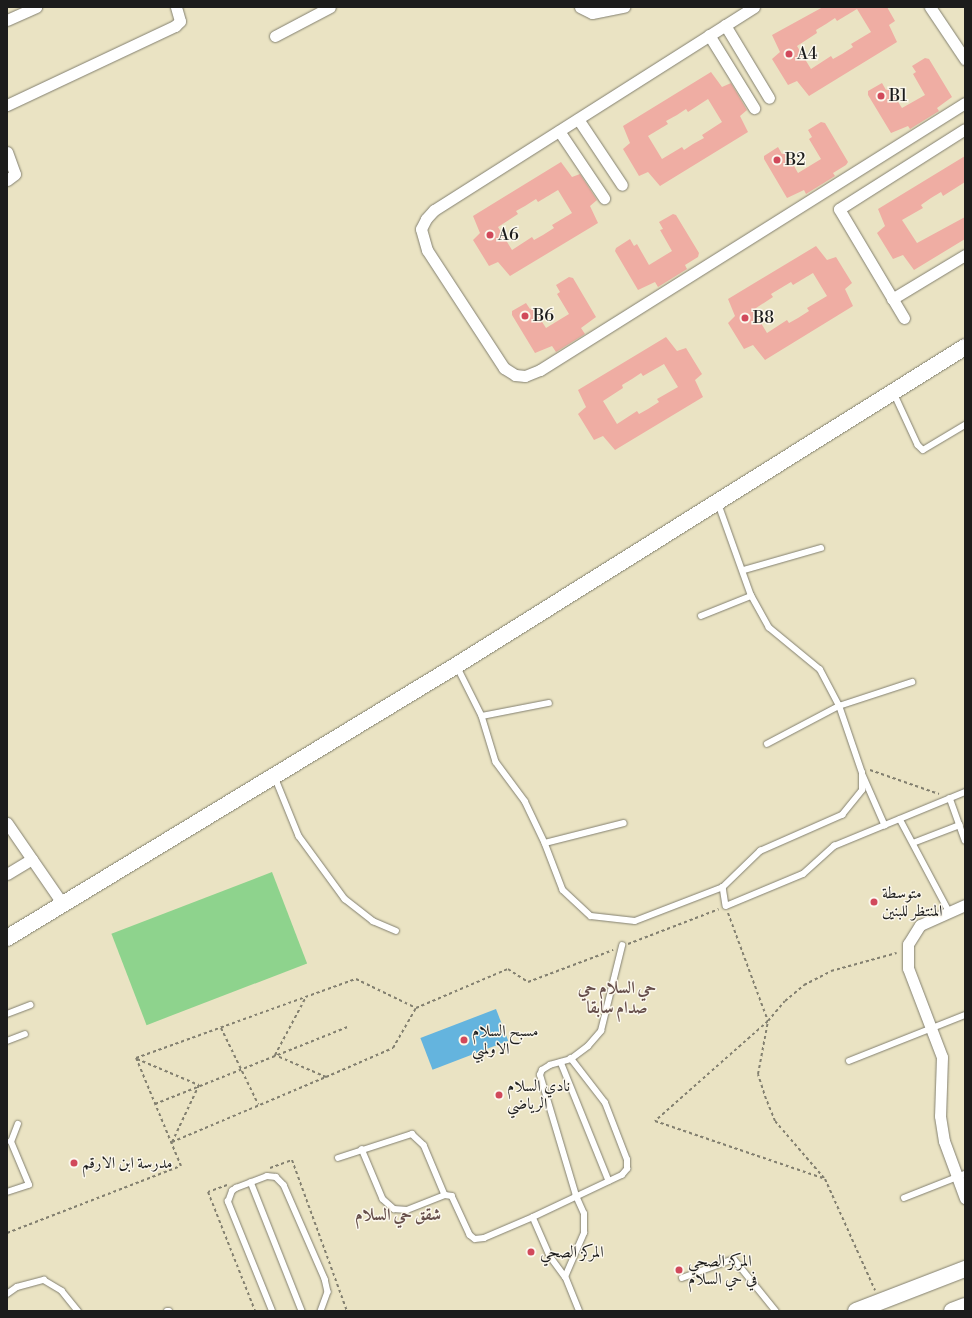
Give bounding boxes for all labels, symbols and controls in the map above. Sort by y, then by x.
place label: A4 [797,44,817,64]
marker: A4 [784,49,794,59]
place label: B1 [889,86,907,106]
marker: B1 [876,91,886,101]
place label: B2 [785,150,805,170]
marker: B2 [772,155,782,165]
place label: A6 [498,225,519,245]
marker: A6 [485,230,495,240]
place label: B6 [533,306,554,326]
place label: B8 [753,308,774,328]
marker: B6 [520,311,530,321]
marker: B8 [740,313,750,323]
place label: متوسطة المنتظر للبنين [882,883,943,921]
marker: متوسطة المنتظر للبنين [869,897,879,907]
district label: حي السلام حي صدام سابقا [578,979,656,1019]
place label: مسبح السلام الاولمبي [472,1021,538,1059]
marker: مسبح السلام الاولمبي [459,1035,469,1045]
place label: نادي السلام الرياضي [507,1076,570,1114]
marker: نادي السلام الرياضي [494,1090,504,1100]
place label: مدرسة ابن الارقم [82,1153,173,1173]
marker: مدرسة ابن الارقم [69,1158,79,1168]
district label: شقق حي السلام [355,1206,441,1226]
place label: المركز الصحي [540,1242,604,1262]
marker: المركز الصحي [525,1246,537,1258]
place label: المركز الصحي في حي السلام [688,1251,757,1289]
marker: المركز الصحي في حي السلام [673,1264,685,1276]

